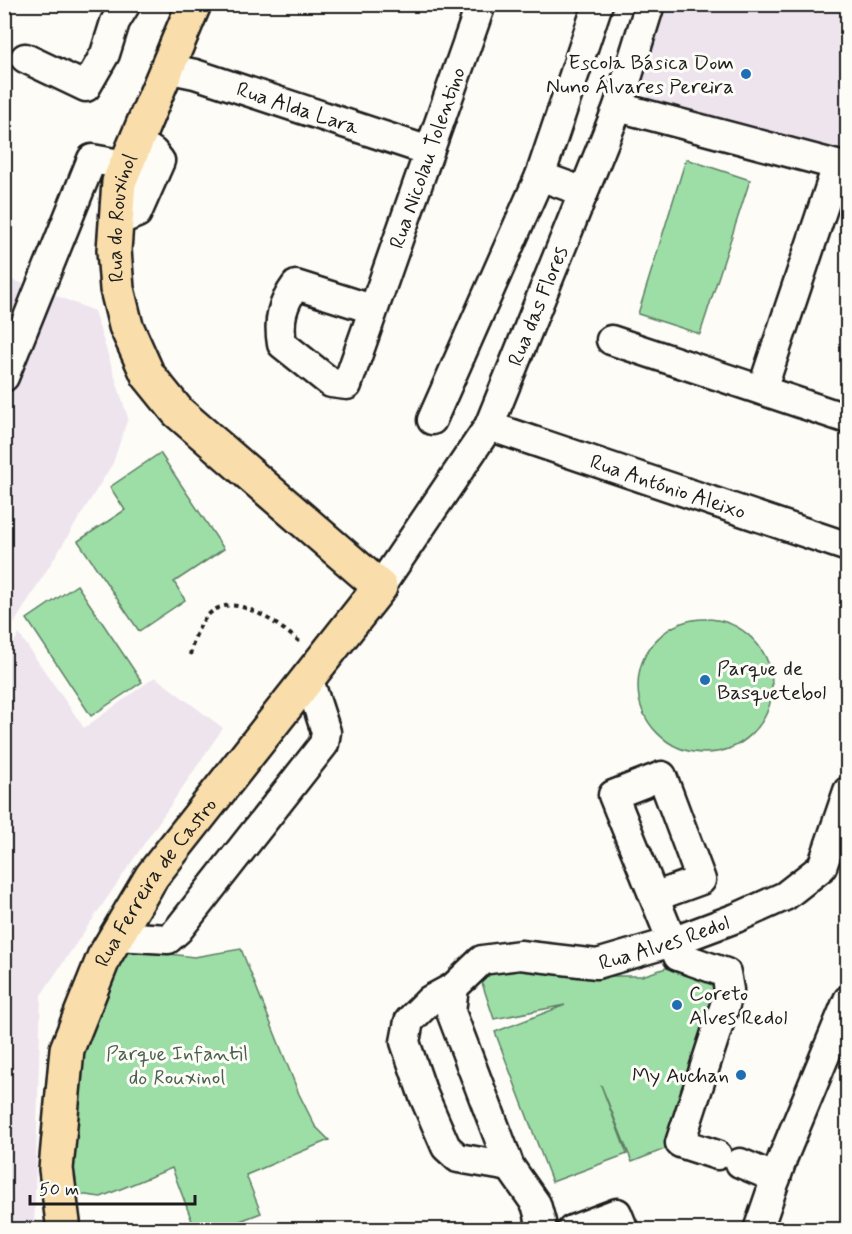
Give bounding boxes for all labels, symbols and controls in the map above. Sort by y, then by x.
place label: Escola Básica Dom Nuno Álvares Pereira [546,49,734,101]
street label: Rua Nicolau Tolentino [383,63,473,253]
marker: Escola Básica Dom Nuno Álvares Pereira [739,67,753,81]
street label: Rua Alda Lara [233,76,363,142]
street label: Rua do Rouxinol [101,150,144,283]
street label: Rua das Flores [502,242,575,370]
street label: Rua António Aleixo [586,448,749,527]
place label: Parque de Basquetebol [717,655,826,707]
marker: Parque de Basquetebol [698,673,712,687]
street label: Rua Ferreira de Castro [89,792,224,971]
street label: Rua Alves Redol [596,909,734,978]
place label: Coreto Alves Redol [689,980,787,1032]
marker: Coreto Alves Redol [670,998,684,1012]
park label: Parque Infantil do Rouxinol [106,1040,248,1092]
place label: My Auchan [632,1062,729,1090]
marker: My Auchan [734,1068,748,1082]
scale bar [30,1168,195,1206]
text: 50 m [39,1178,79,1202]

